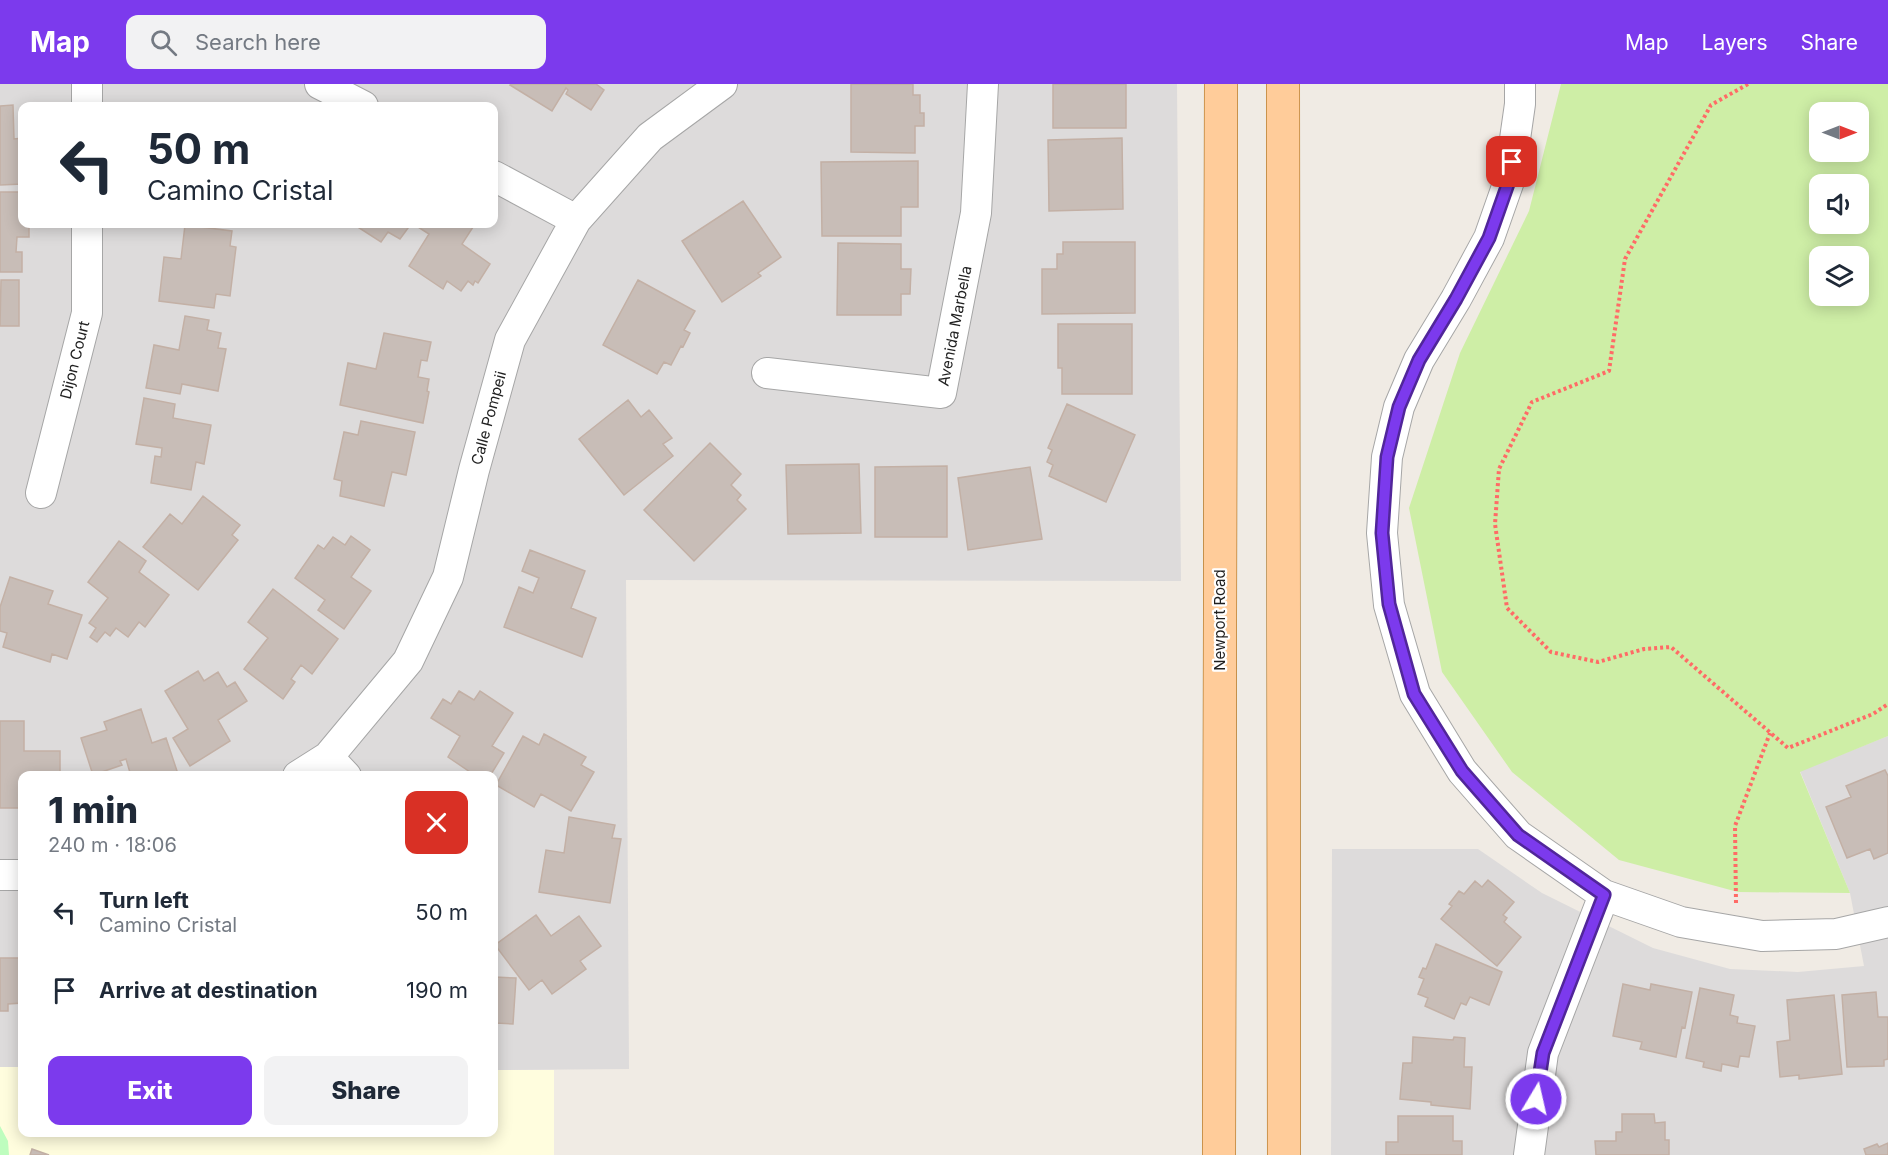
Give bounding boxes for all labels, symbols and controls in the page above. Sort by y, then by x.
search box [126,15,546,69]
text: Map [30,25,90,59]
icon: search [147,26,180,59]
text: Search here [195,29,321,55]
text: Map [1625,30,1669,55]
text: Layers [1702,30,1768,55]
text: Share [1801,30,1858,55]
north arrow [1809,102,1869,162]
map controls [1809,102,1869,306]
text: 50 m [147,123,250,174]
icon: left [48,126,126,204]
pin [1486,136,1537,187]
icon: arrive [1495,145,1528,178]
text: Camino Cristal [147,174,334,207]
button: sound [1809,174,1869,234]
button: layers [1809,246,1869,306]
street label: Avenida Marbella [934,264,975,388]
street label: Dijon Court [56,319,93,401]
street label: Calle Pompeii [467,369,510,467]
street label: Newport Road [1210,569,1229,671]
text: 1 min [48,788,138,832]
button: close [405,791,468,854]
text: 240 m · 18:06 [48,833,177,857]
text: Turn left [99,887,189,913]
icon: left [48,896,81,929]
text: 50 m [415,899,468,925]
text: Camino Cristal [99,913,237,937]
icon: arrive [48,974,81,1007]
text: Arrive at destination [99,977,318,1003]
text: 190 m [406,977,468,1003]
button: Exit [48,1056,252,1125]
button: Share [264,1056,468,1125]
position arrow [1504,1067,1568,1131]

